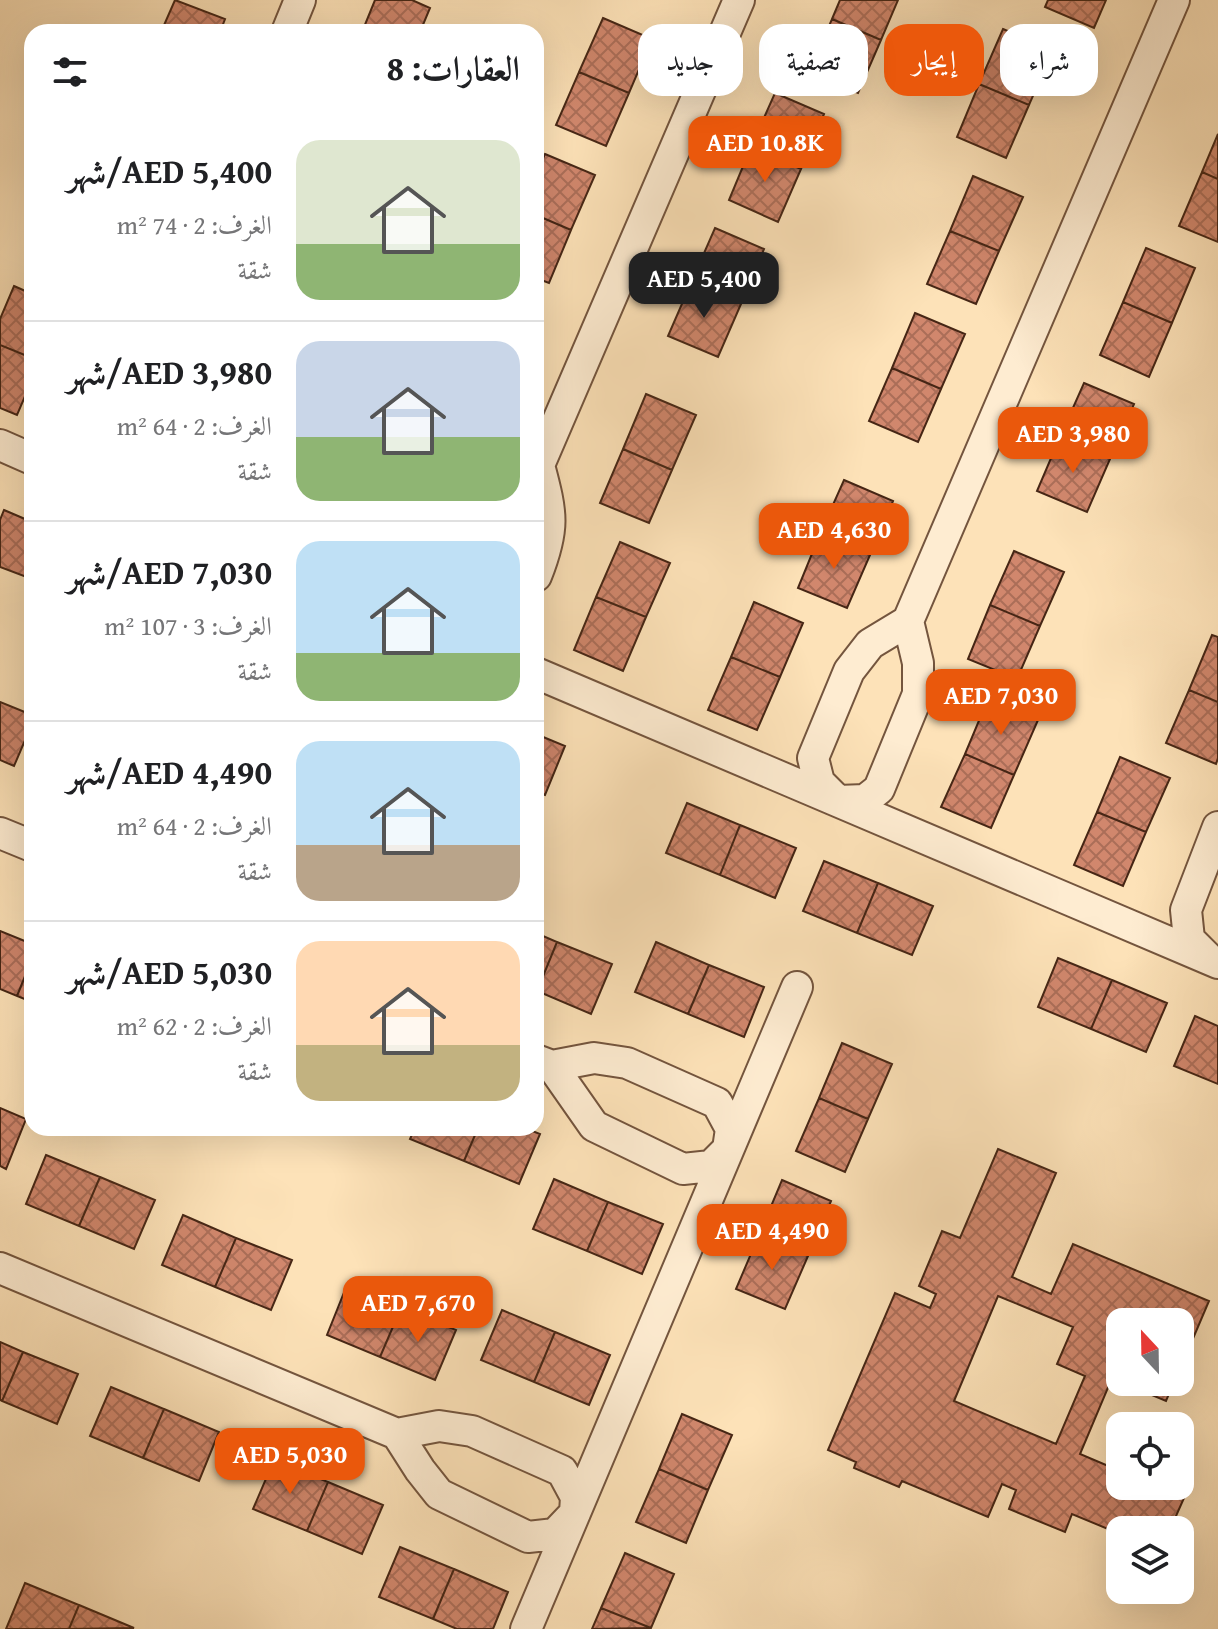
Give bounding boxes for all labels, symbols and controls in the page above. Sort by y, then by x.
chip: جديد [638,24,743,96]
chip: تصفية [759,24,868,96]
chip: إيجار [884,24,984,96]
chip: شراء [1000,24,1098,96]
text: العقارات: 8 [386,43,520,92]
icon: filters [48,50,92,94]
pin: AED 10.8K [673,116,857,184]
text: AED 10.8K [706,122,824,161]
text: AED 5,400/شهر [67,146,272,195]
icon: home [360,172,456,268]
text: الغرف: 2 · 74 m² [117,205,272,244]
text: شقة [238,250,272,289]
pin: AED 5,400 [612,252,796,320]
text: AED 5,400 [647,258,761,297]
text: AED 3,980/شهر [67,347,272,396]
icon: home [360,373,456,469]
text: الغرف: 2 · 64 m² [117,406,272,445]
pin: AED 3,980 [981,407,1165,475]
text: AED 3,980 [1016,413,1130,452]
text: شقة [238,451,272,490]
pin: AED 4,630 [742,503,926,571]
text: AED 4,630 [777,509,891,548]
text: AED 7,030/شهر [67,547,272,596]
icon: home [360,573,456,669]
text: الغرف: 3 · 107 m² [104,606,272,645]
text: شقة [238,651,272,690]
pin: AED 7,030 [909,669,1093,737]
text: AED 7,030 [944,675,1058,714]
text: AED 4,490/شهر [67,747,272,796]
icon: home [360,773,456,869]
text: الغرف: 2 · 64 m² [117,806,272,845]
text: شقة [238,851,272,890]
text: AED 5,030/شهر [67,947,272,996]
icon: home [360,973,456,1069]
text: الغرف: 2 · 62 m² [117,1006,272,1045]
text: شقة [238,1051,272,1090]
pin: AED 4,490 [680,1204,864,1272]
text: AED 4,490 [715,1210,829,1249]
pin: AED 7,670 [326,1276,510,1344]
text: AED 7,670 [361,1282,475,1321]
north arrow [1106,1308,1194,1396]
map controls [1106,1308,1194,1604]
button: locate [1106,1412,1194,1500]
pin: AED 5,030 [198,1428,382,1496]
text: AED 5,030 [233,1434,347,1473]
button: layers [1106,1516,1194,1604]

